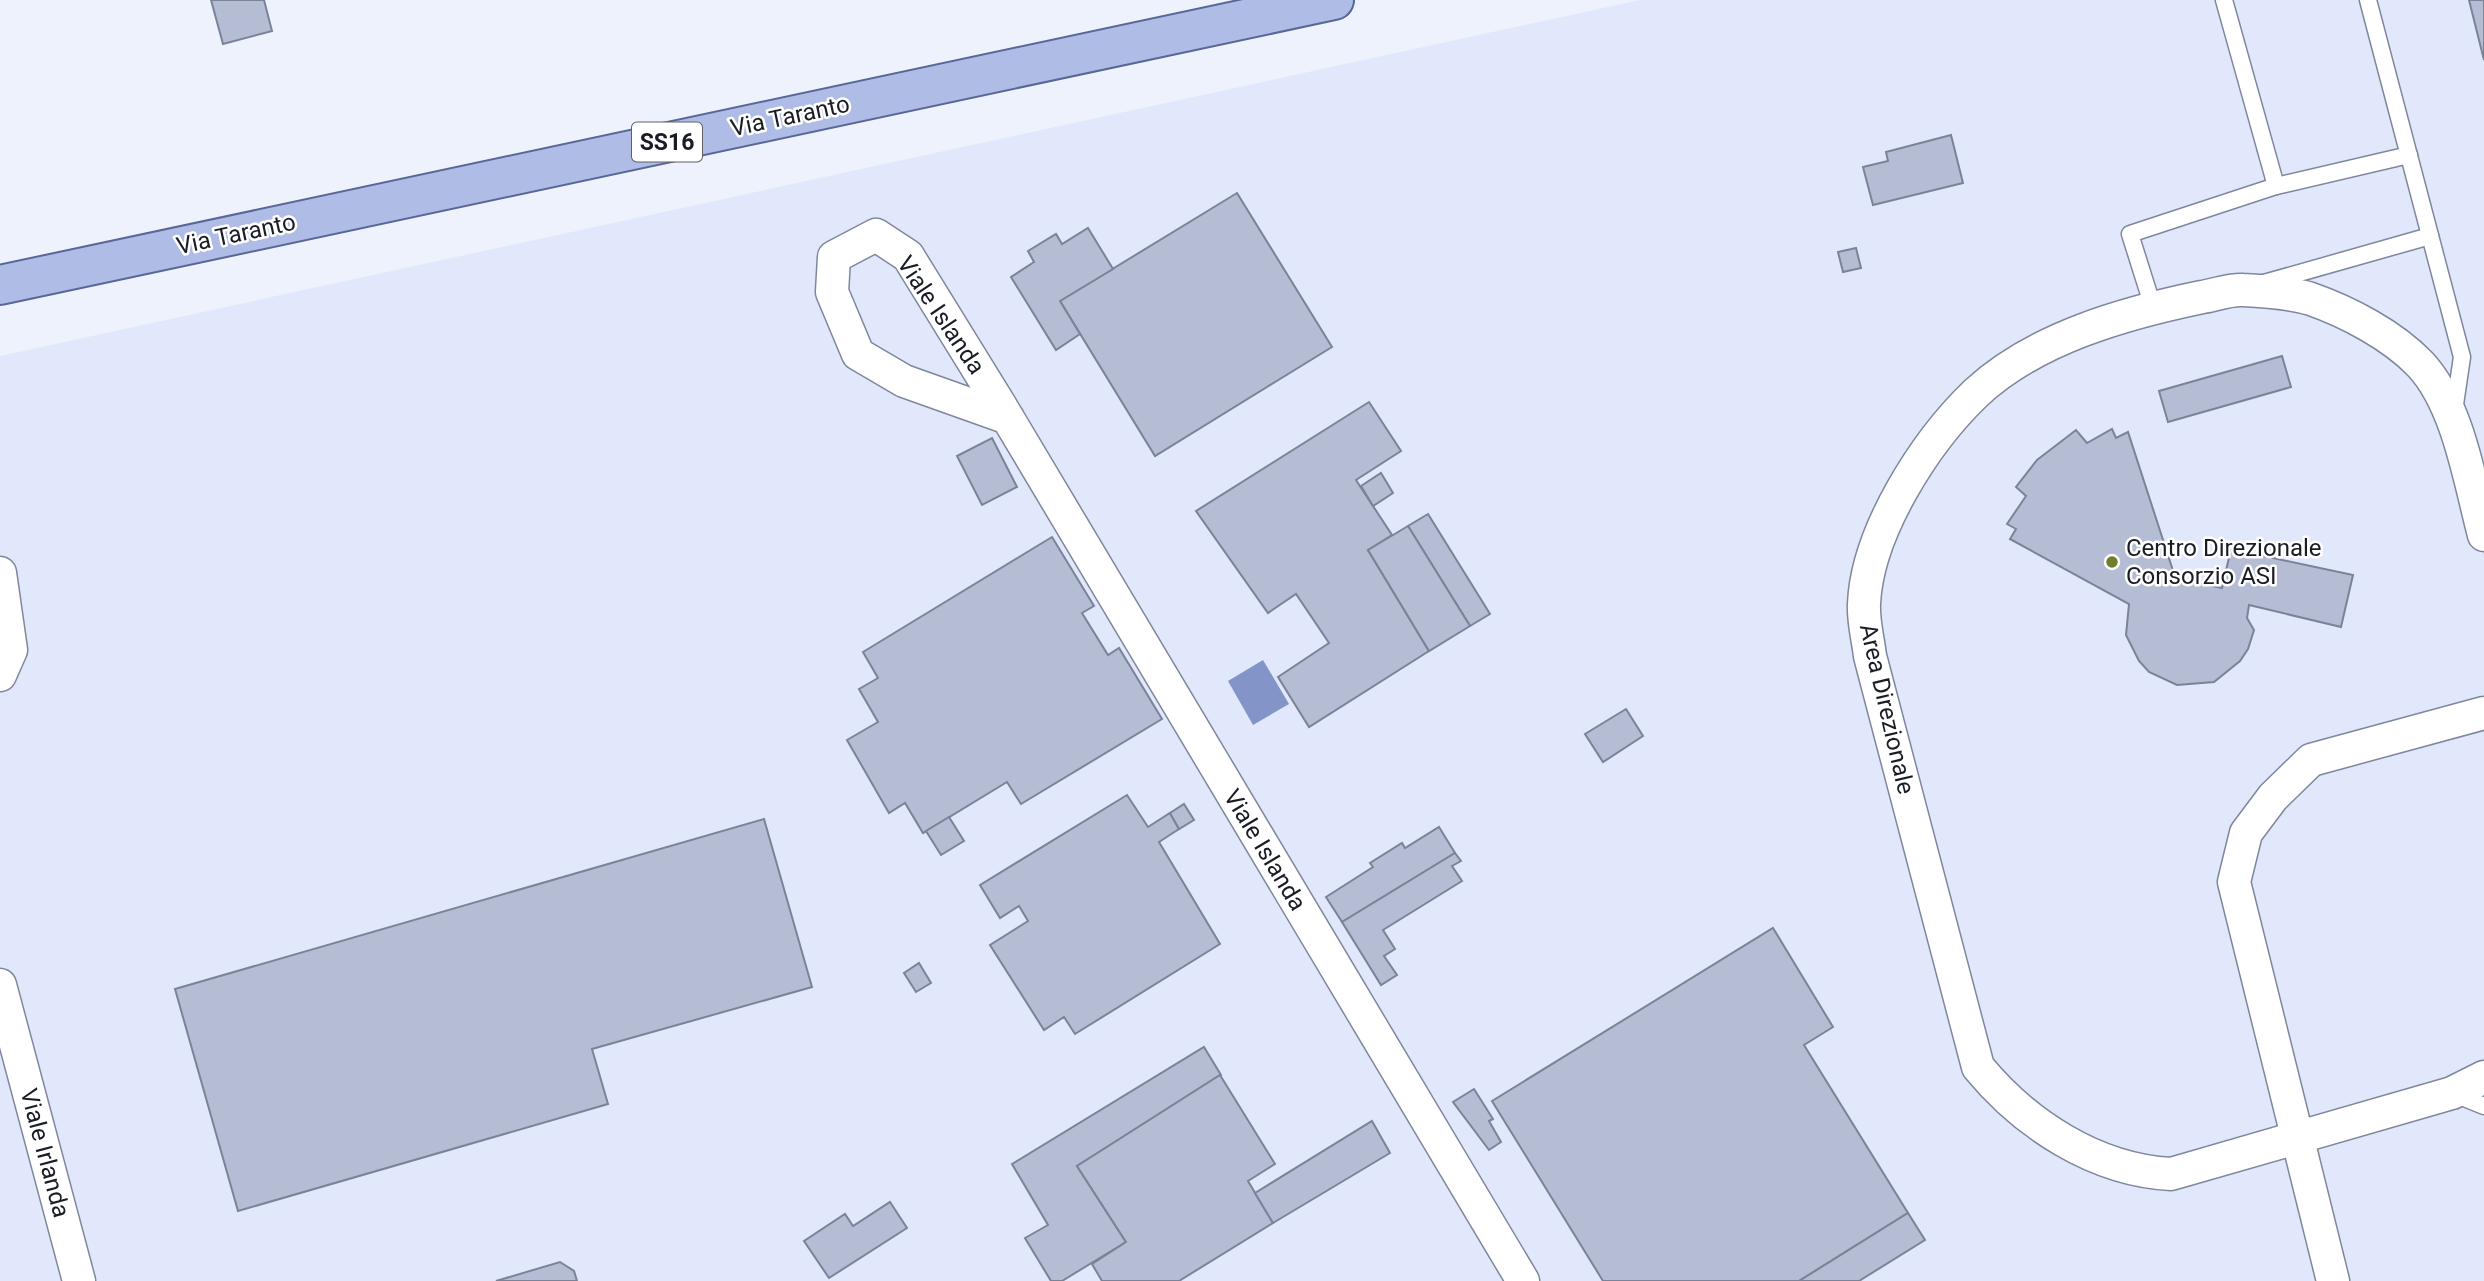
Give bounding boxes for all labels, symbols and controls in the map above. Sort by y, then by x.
street label: Via Taranto [728,90,852,142]
road number: SS16 [632,122,702,162]
street label: Via Taranto [174,208,298,260]
street label: Viale Islanda [891,251,991,379]
place label: Centro Direzionale Consorzio ASI [2126,534,2322,590]
marker: Centro Direzionale Consorzio ASI [2104,554,2120,570]
street label: Area Direzionale [1854,621,1920,797]
street label: Viale Islanda [1218,784,1312,916]
street label: Viale Irlanda [14,1086,76,1220]

